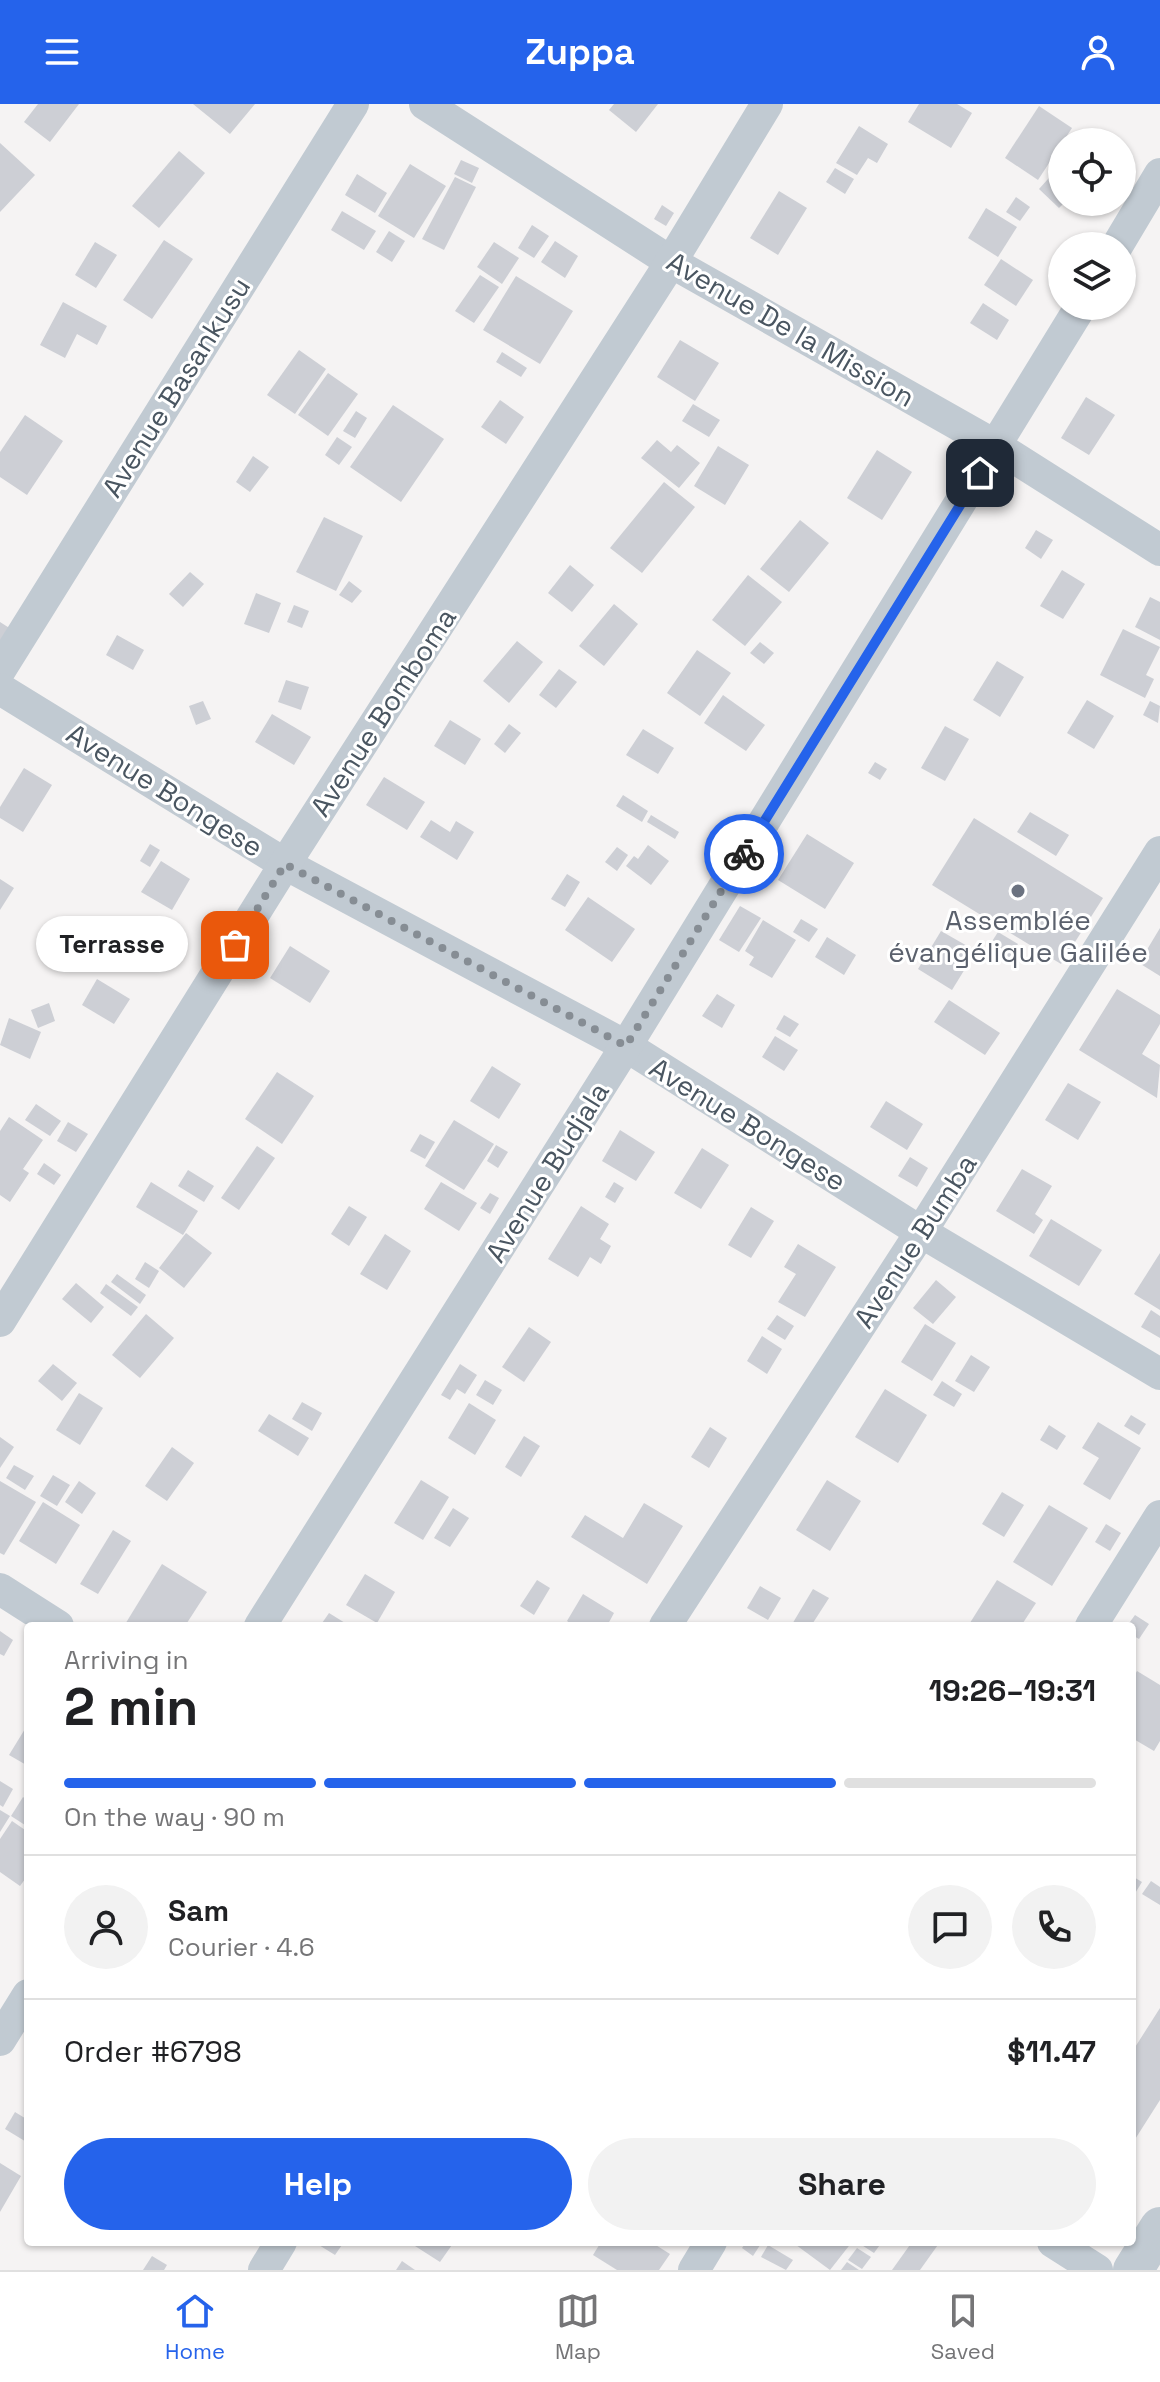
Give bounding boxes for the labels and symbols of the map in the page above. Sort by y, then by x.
street label: Avenue De la Mission [661,243,921,415]
street label: Avenue Basankusu [94,270,258,504]
pin [946,439,1014,507]
street label: Avenue Bomboma [302,601,464,823]
street label: Avenue Bongese [60,715,270,865]
courier [704,814,784,894]
marker: Assemblée évangélique Galilée [1009,882,1027,900]
place label: Assemblée évangélique Galilée [888,902,1148,970]
pin [201,911,269,979]
callout: Terrasse [35,917,187,973]
street label: Avenue Bongese [643,1049,853,1199]
street label: Avenue Budjala [477,1075,617,1269]
street label: Avenue Bumba [845,1147,985,1335]

